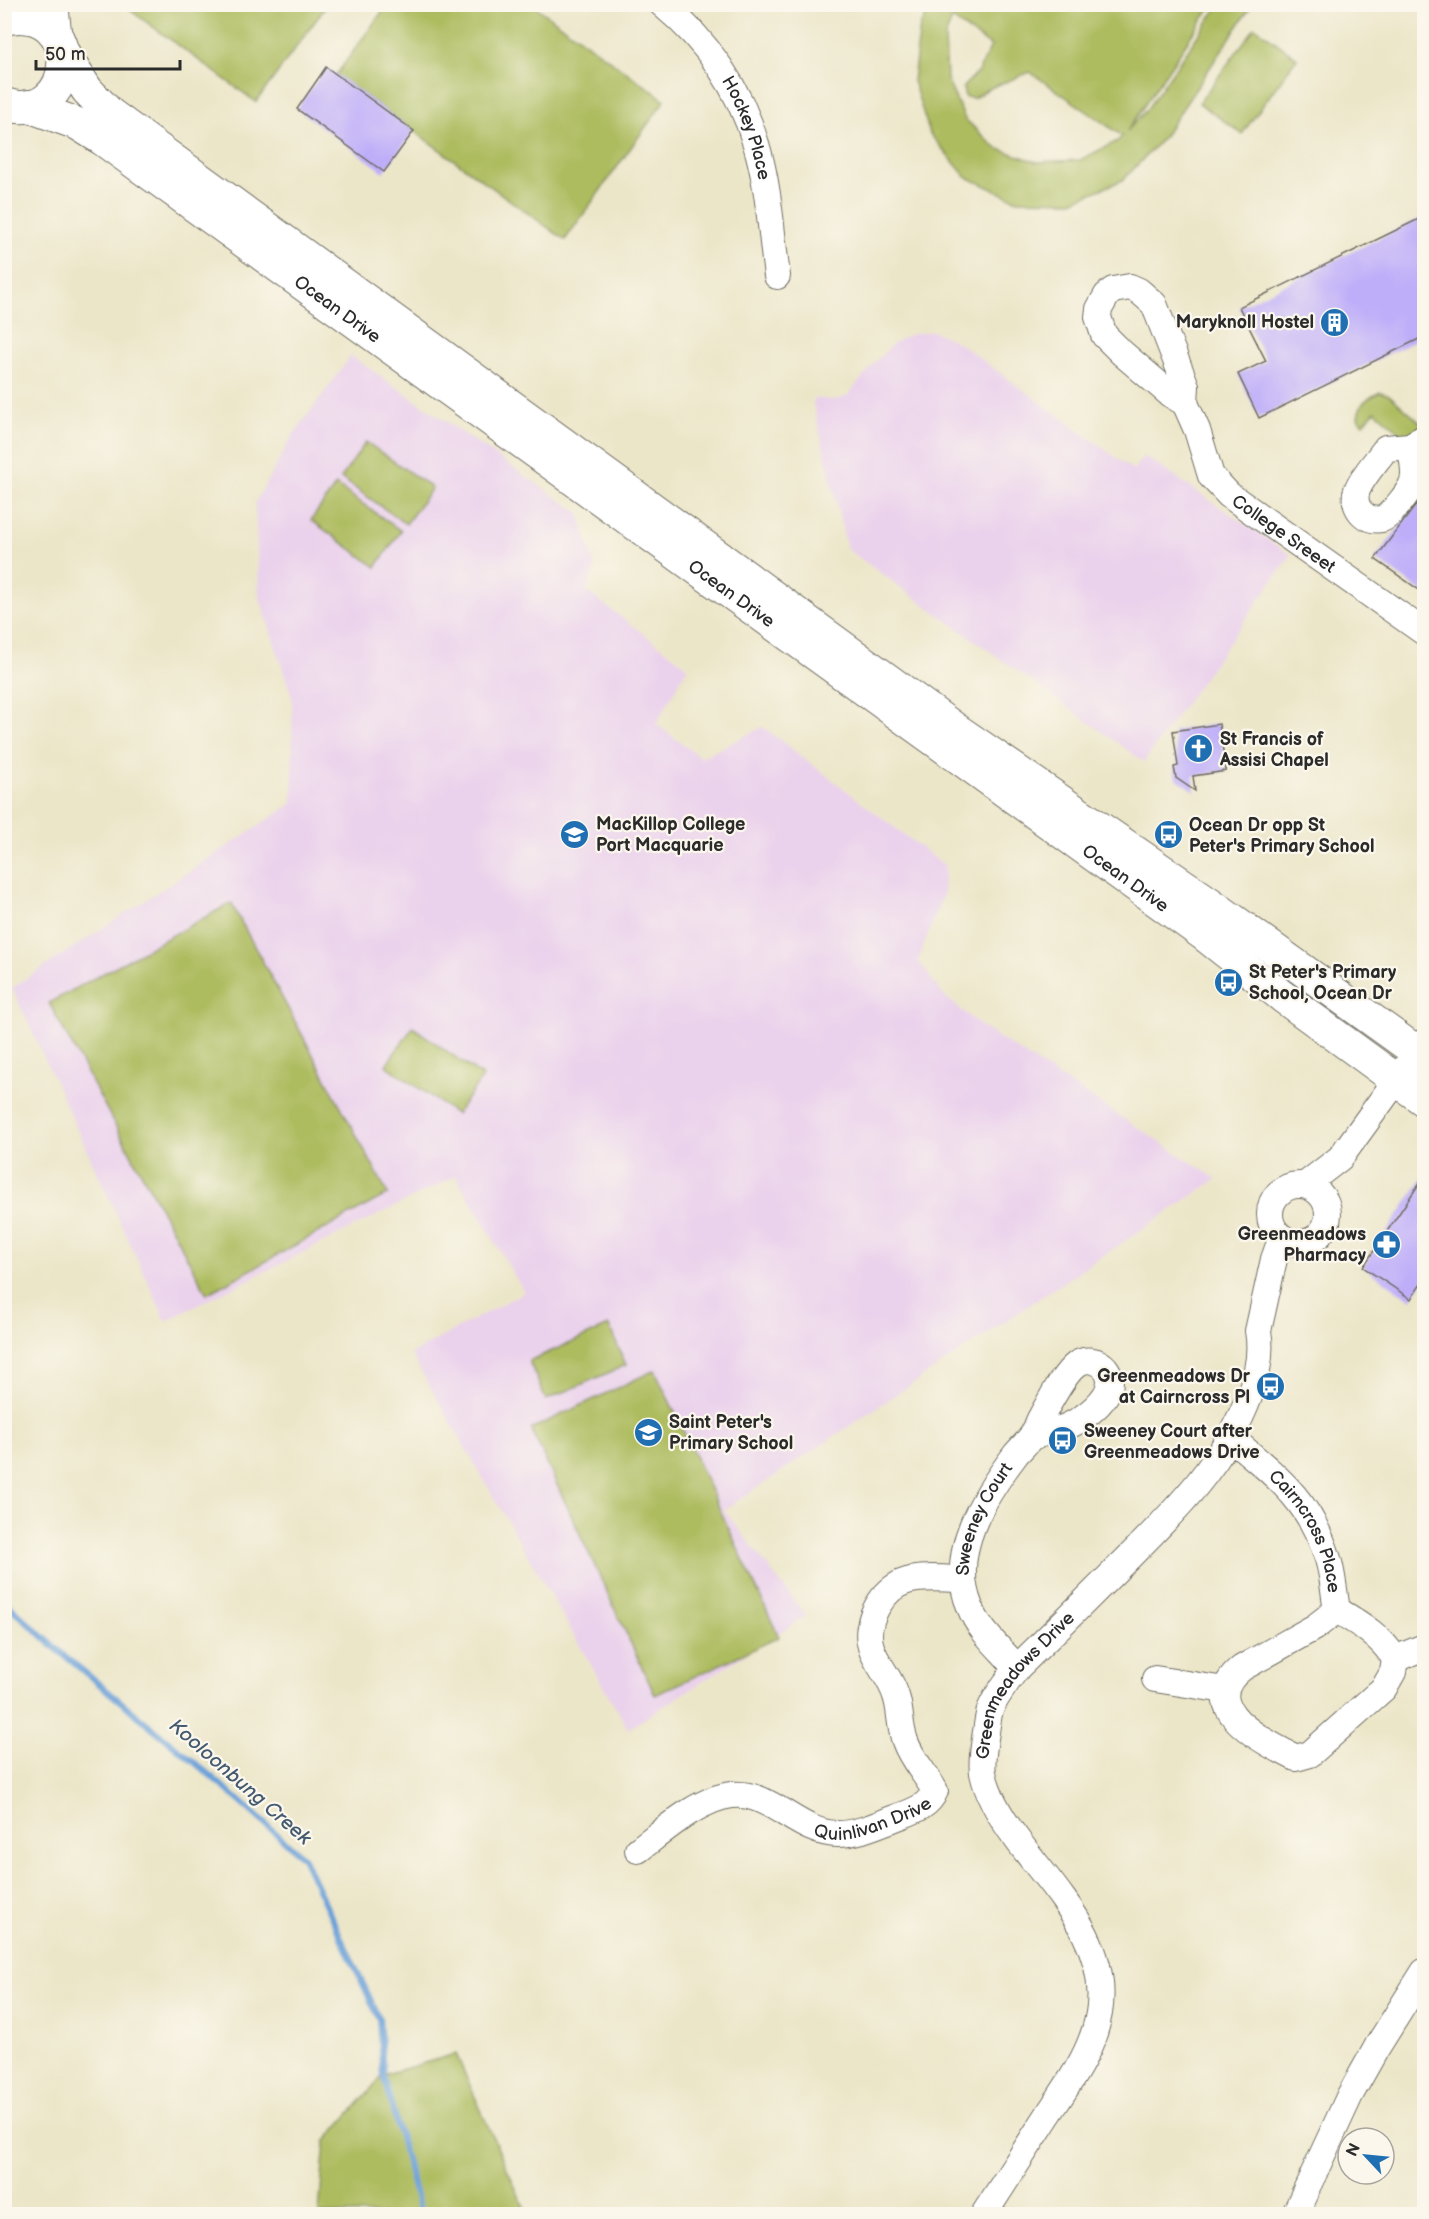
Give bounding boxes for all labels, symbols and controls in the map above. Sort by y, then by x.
scale bar [36,33,180,71]
text: 50 m [45,44,86,65]
street label: Hockey Place [718,72,775,182]
street label: Ocean Drive [290,271,385,347]
building icon: Maryknoll Hostel [1319,306,1351,338]
place label: Maryknoll Hostel [1176,312,1314,333]
street label: College Sreeet [1228,490,1340,577]
street label: Ocean Drive [684,555,779,632]
place label: St Francis of Assisi Chapel [1219,729,1329,771]
church icon: St Francis of Assisi Chapel [1183,733,1215,765]
place label: MacKillop College Port Macquarie [596,814,745,856]
place label: Ocean Dr opp St Peter's Primary School [1189,815,1374,857]
school or university icon: MacKillop College Port Macquarie [559,818,591,850]
bus stop icon: Ocean Dr opp St Peter's Primary School [1152,819,1184,851]
street label: Ocean Drive [1078,840,1173,916]
place label: St Peter's Primary School, Ocean Dr [1249,962,1397,1004]
bus stop icon: St Peter's Primary School, Ocean Dr [1212,966,1244,998]
place label: Greenmeadows Pharmacy [1238,1224,1367,1266]
pharmacy icon: Greenmeadows Pharmacy [1371,1228,1403,1260]
place label: Greenmeadows Dr at Cairncross Pl [1097,1366,1251,1408]
bus stop icon: Greenmeadows Dr at Cairncross Pl [1255,1370,1287,1402]
place label: Saint Peter's Primary School [669,1412,793,1454]
school or university icon: Saint Peter's Primary School [632,1416,664,1448]
place label: Sweeney Court after Greenmeadows Drive [1084,1421,1260,1463]
bus stop icon: Sweeney Court after Greenmeadows Drive [1047,1425,1079,1457]
street label: Sweeney Court [952,1458,1017,1576]
street label: Cairncross Place [1265,1465,1345,1594]
street label: Greenmeadows Drive [972,1607,1079,1760]
water label: Kooloonbung Creek [164,1714,317,1851]
street label: Quinlivan Drive [812,1792,936,1845]
north arrow [1336,2126,1396,2186]
text: N [1343,2141,1365,2160]

